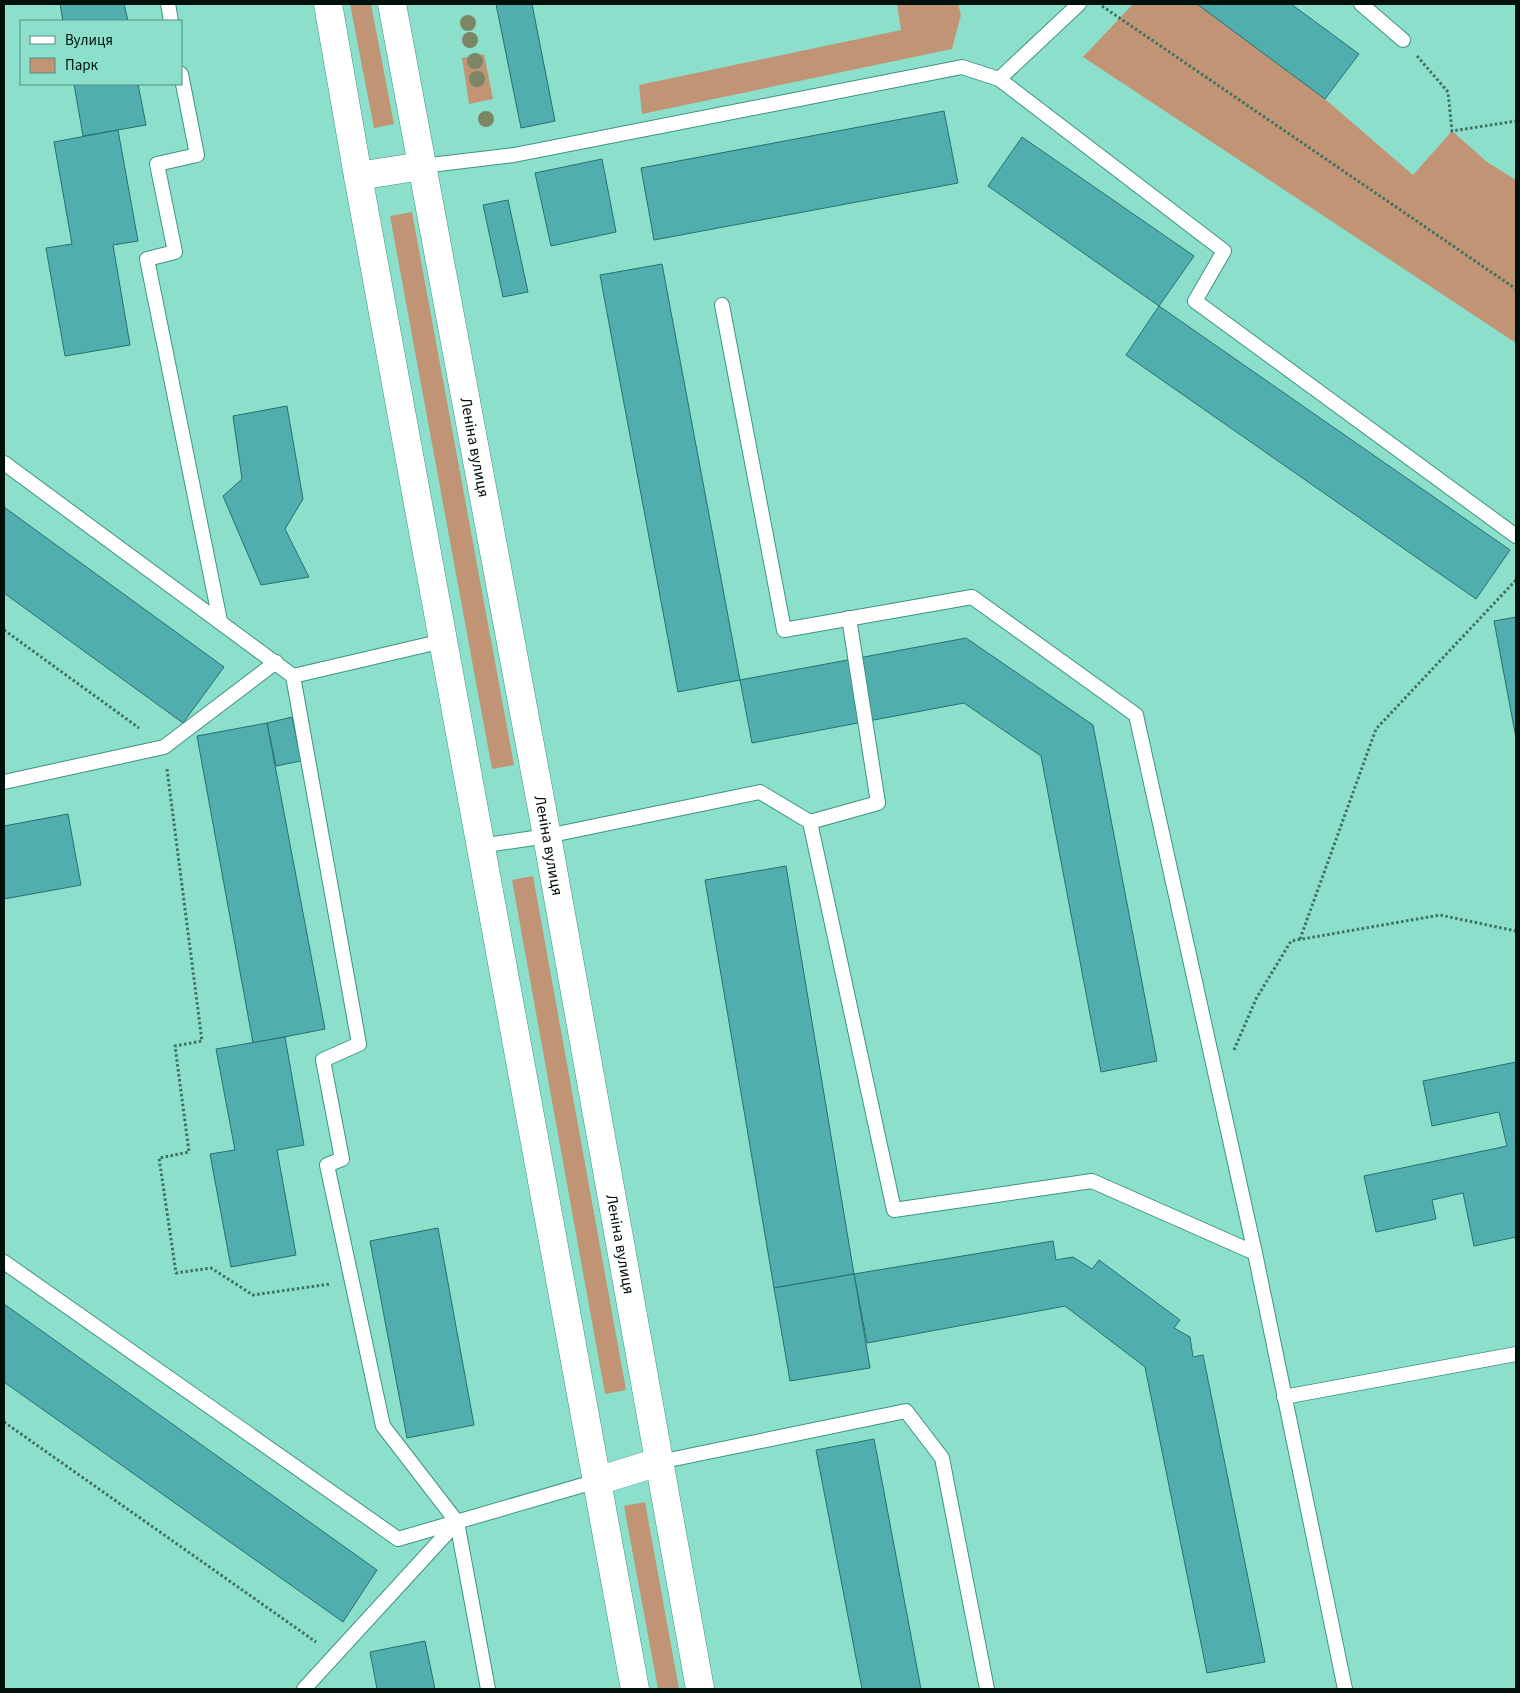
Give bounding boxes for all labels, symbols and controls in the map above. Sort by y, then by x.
legend [20,20,182,85]
text: Вулиця [65,30,113,51]
text: Парк [65,55,99,76]
street label: Леніна вулиця [454,396,495,499]
street label: Леніна вулиця [529,794,568,897]
street label: Леніна вулиця [600,1192,640,1296]

